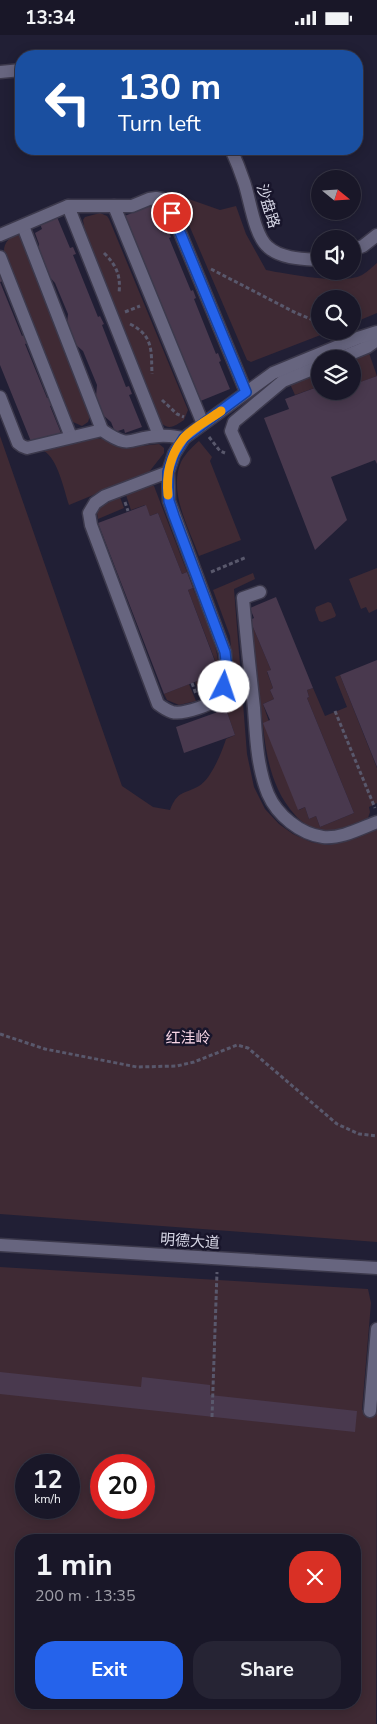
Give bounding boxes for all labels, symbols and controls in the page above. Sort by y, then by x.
text: 13:34 [25,5,75,31]
text: 130 m [118,64,221,111]
icon: left [35,70,100,135]
text: Turn left [118,109,201,139]
north arrow [311,170,361,220]
map controls [311,170,361,400]
street label: 沙盘路 [252,182,284,230]
pin [151,192,193,234]
icon: arrive [158,199,186,227]
button: sound [311,230,361,280]
button: search [311,290,361,340]
button: layers [311,350,361,400]
position arrow [197,660,249,712]
park label: 红洼岭 [165,1028,211,1048]
street label: 明德大道 [159,1229,221,1253]
speed limit sign: 20 [90,1454,155,1519]
text: 12 [32,1463,63,1497]
text: km/h [34,1491,61,1507]
text: 1 min [35,1545,113,1586]
button: close [289,1551,341,1603]
text: 200 m · 13:35 [35,1585,136,1607]
button: Exit [35,1641,183,1699]
button: Share [193,1641,341,1699]

